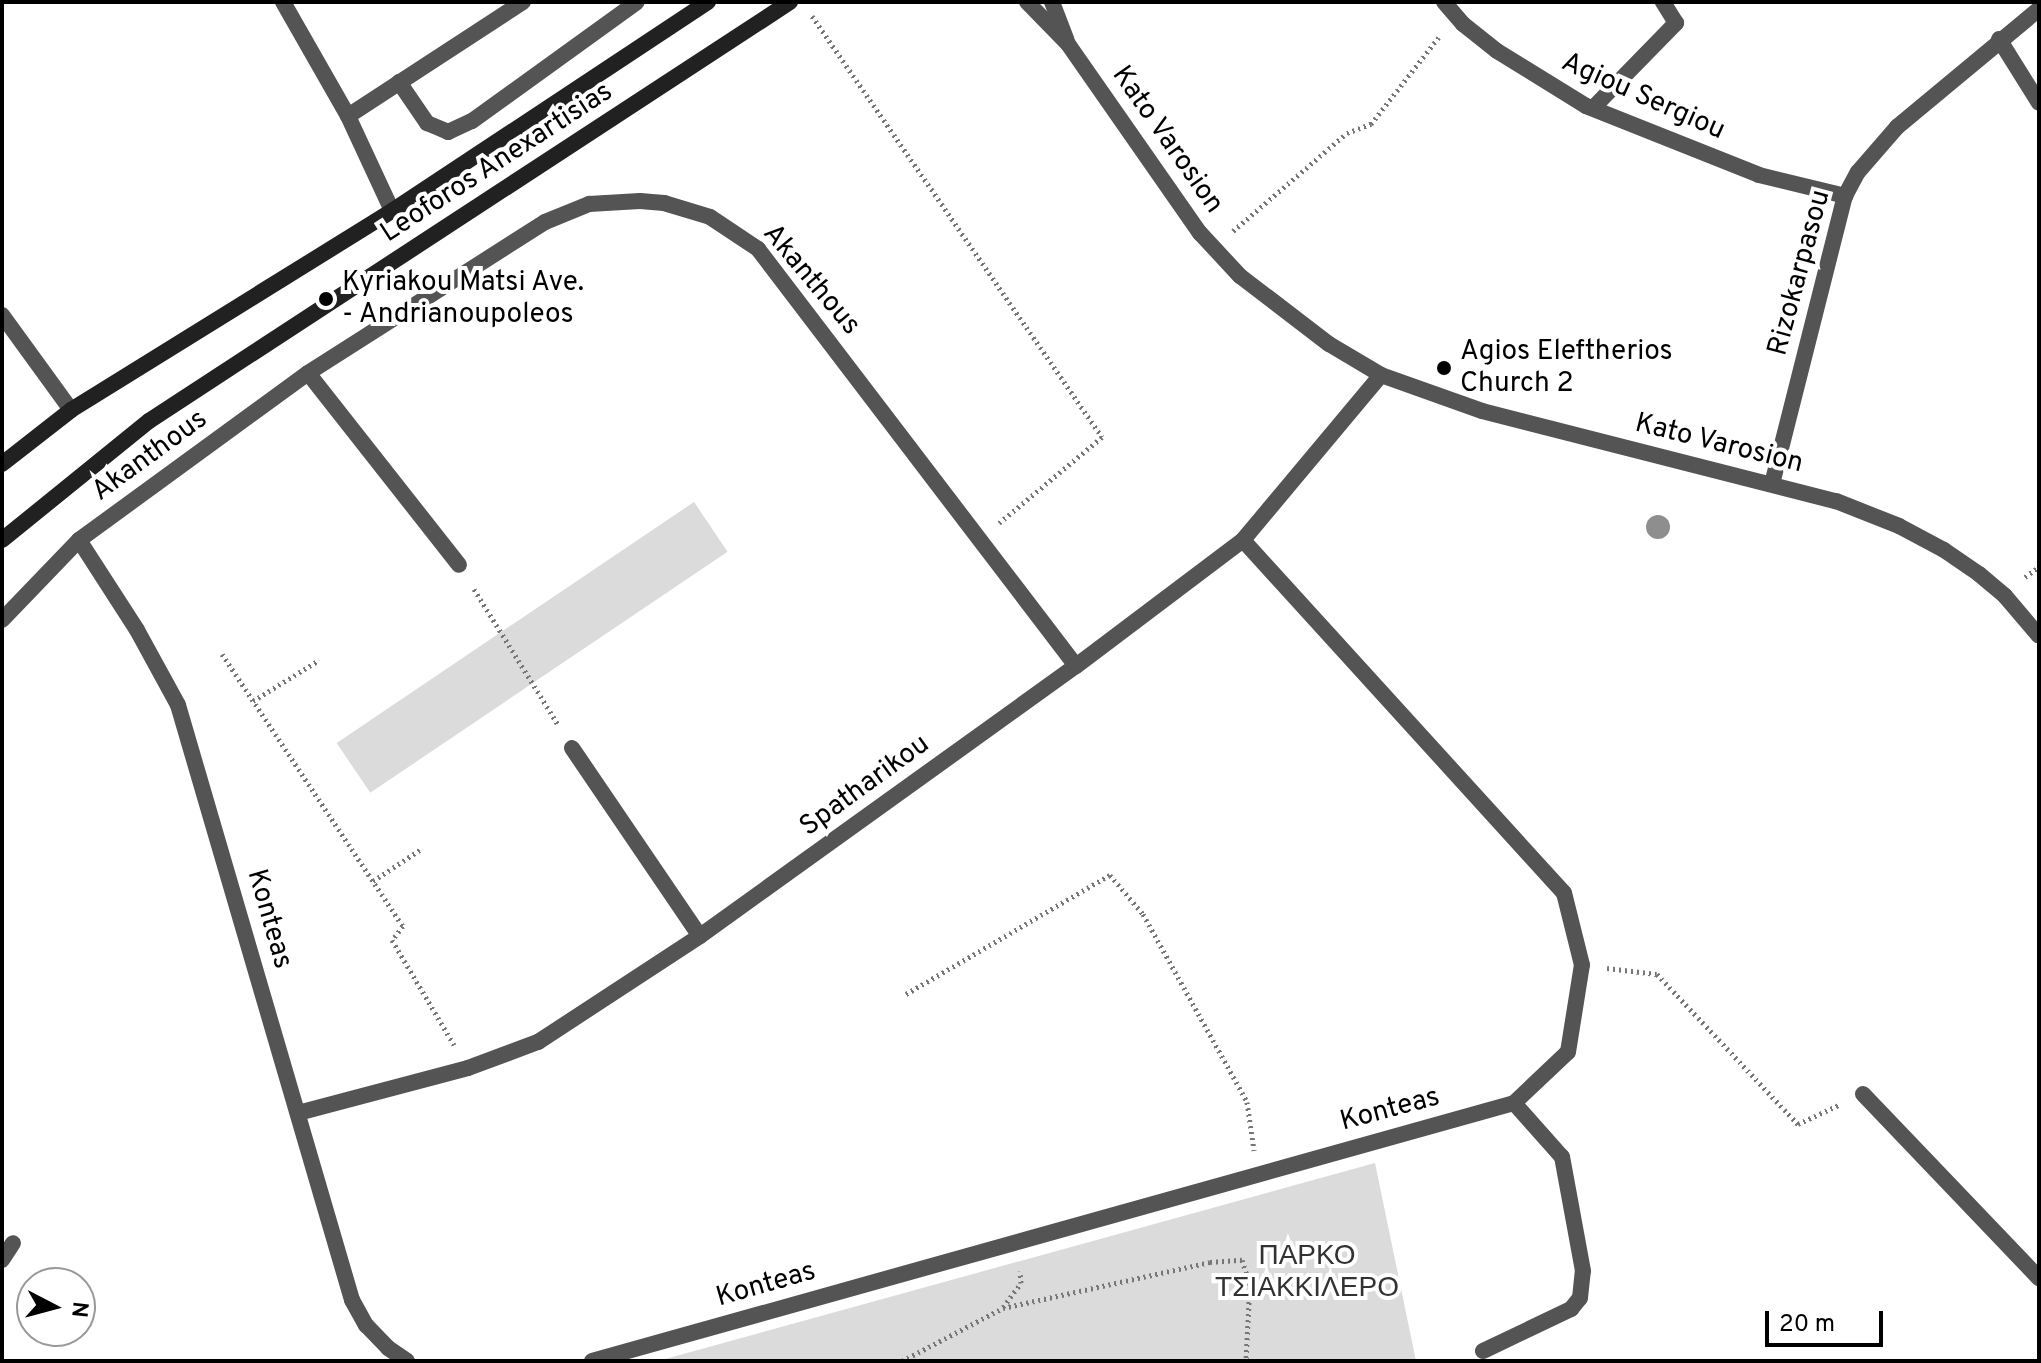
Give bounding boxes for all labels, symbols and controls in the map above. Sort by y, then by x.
street label: Agiou Sergiou [1556,46,1730,148]
street label: Kato Varosion [1104,59,1230,221]
street label: Leoforos Anexartisias [374,75,620,251]
street label: Rizokarpasou [1762,186,1838,360]
street label: Akanthous [755,218,867,342]
place label: Kyriakou Matsi Ave. - Andrianoupoleos [342,266,585,332]
marker: Kyriakou Matsi Ave. - Andrianoupoleos [317,290,335,308]
place label: Agios Eleftherios Church 2 [1460,335,1673,401]
marker: Agios Eleftherios Church 2 [1435,359,1453,377]
street label: Akanthous [86,403,214,509]
street label: Kato Varosion [1631,407,1807,481]
street label: Spatharikou [794,728,936,844]
street label: Konteas [239,865,299,973]
street label: Konteas [1337,1081,1443,1139]
park label: ΠΑΡΚΟ ΤΣΙΑΚΚΙΛΕΡΟ [1215,1240,1399,1306]
street label: Konteas [712,1255,820,1315]
north arrow [16,1267,96,1347]
scale bar [1769,1295,1887,1345]
text: N [64,1300,93,1319]
text: 20 m [1779,1310,1835,1340]

